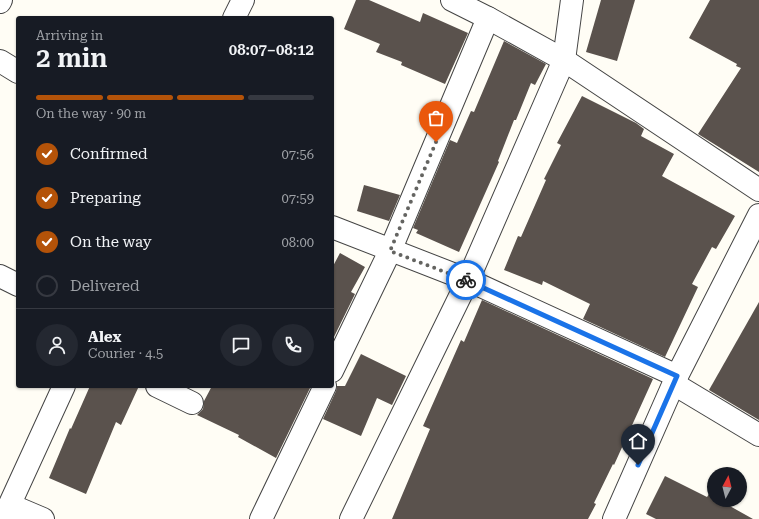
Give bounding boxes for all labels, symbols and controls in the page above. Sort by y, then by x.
text: Arriving in [36,28,103,43]
text: 08:07–08:12 [229,41,314,59]
text: 2 min [36,43,108,73]
pin [419,101,453,142]
text: On the way · 90 m [36,106,146,121]
icon: bag [425,107,447,129]
icon: check [36,143,58,165]
text: Confirmed [70,145,148,163]
text: 07:56 [282,147,314,162]
icon: check [36,187,58,209]
text: Preparing [70,189,141,207]
text: 07:59 [282,191,314,206]
icon: check [36,231,58,253]
text: On the way [70,233,152,251]
text: 08:00 [282,235,314,250]
courier [446,260,486,300]
icon: bike [455,269,477,291]
text: Delivered [70,277,140,295]
button: person [36,324,78,366]
button: chat [220,324,262,366]
button: phone [272,324,314,366]
text: Alex [88,328,121,346]
text: Courier · 4.5 [88,346,163,361]
pin [621,424,655,465]
icon: home [627,430,649,452]
north arrow [707,467,747,507]
map controls [707,467,747,507]

